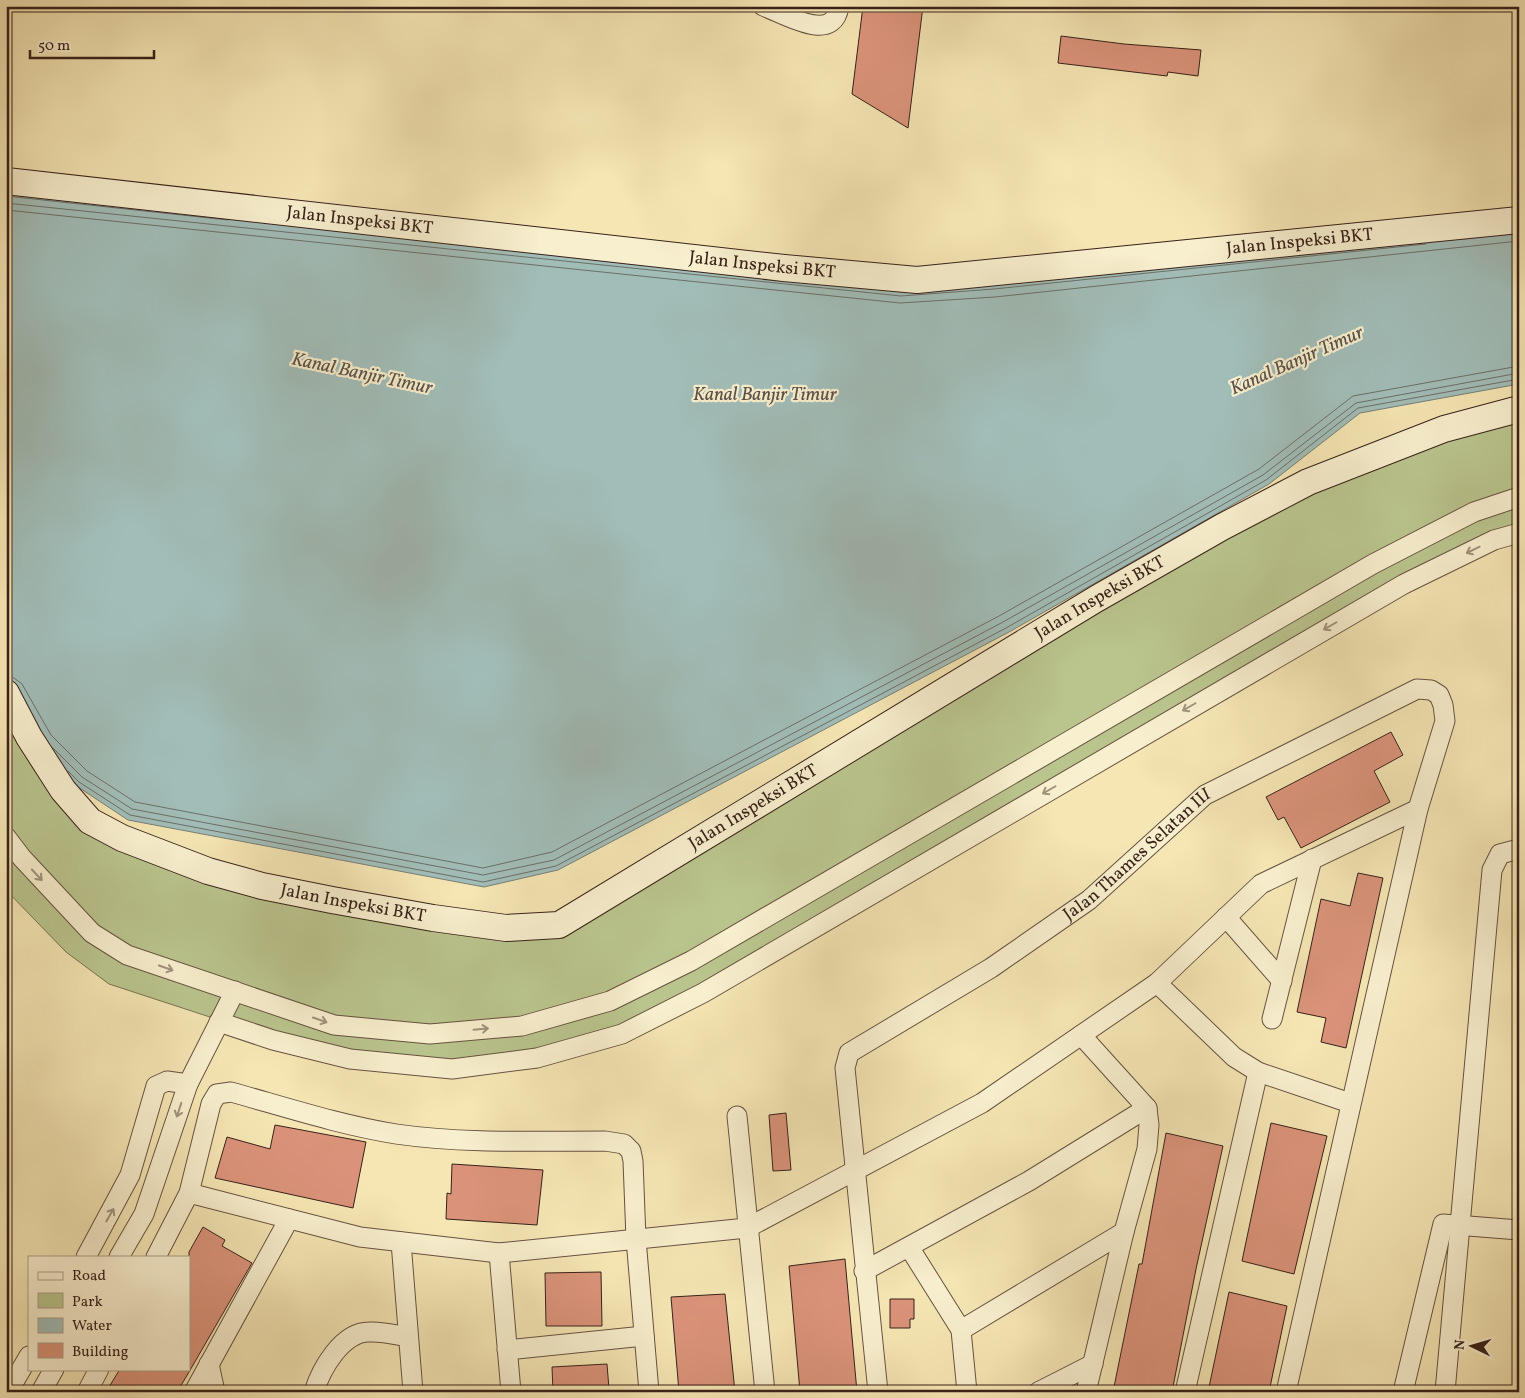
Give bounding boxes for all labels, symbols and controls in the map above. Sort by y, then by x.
scale bar [30,28,154,60]
text: 50 m [38,36,70,57]
street label: Jalan Inspeksi BKT [285,200,435,241]
street label: Jalan Inspeksi BKT [1225,222,1375,262]
street label: Jalan Inspeksi BKT [688,245,837,285]
water label: Kanal Banjir Timur [1226,320,1369,402]
water label: Kanal Banjir Timur [289,346,436,402]
water label: Kanal Banjir Timur [693,382,838,408]
one-way arrow [1466,546,1481,555]
street label: Jalan Inspeksi BKT [1030,549,1170,646]
one-way arrow [1323,622,1337,632]
one-way arrow [1182,703,1197,713]
street label: Jalan Inspeksi BKT [684,758,823,856]
street label: Jalan Thames Selatan III [1058,782,1215,927]
one-way arrow [1042,785,1056,795]
one-way arrow [31,868,43,881]
street label: Jalan Inspeksi BKT [278,877,428,929]
one-way arrow [158,964,173,973]
one-way arrow [312,1016,327,1025]
one-way arrow [473,1025,489,1034]
one-way arrow [174,1102,183,1118]
one-way arrow [106,1208,116,1222]
legend [28,1256,190,1370]
text: Road [72,1266,106,1287]
text: Park [72,1292,103,1313]
text: Water [72,1316,112,1337]
north arrow [1448,1320,1498,1370]
text: N [1451,1339,1470,1351]
text: Building [72,1342,129,1363]

